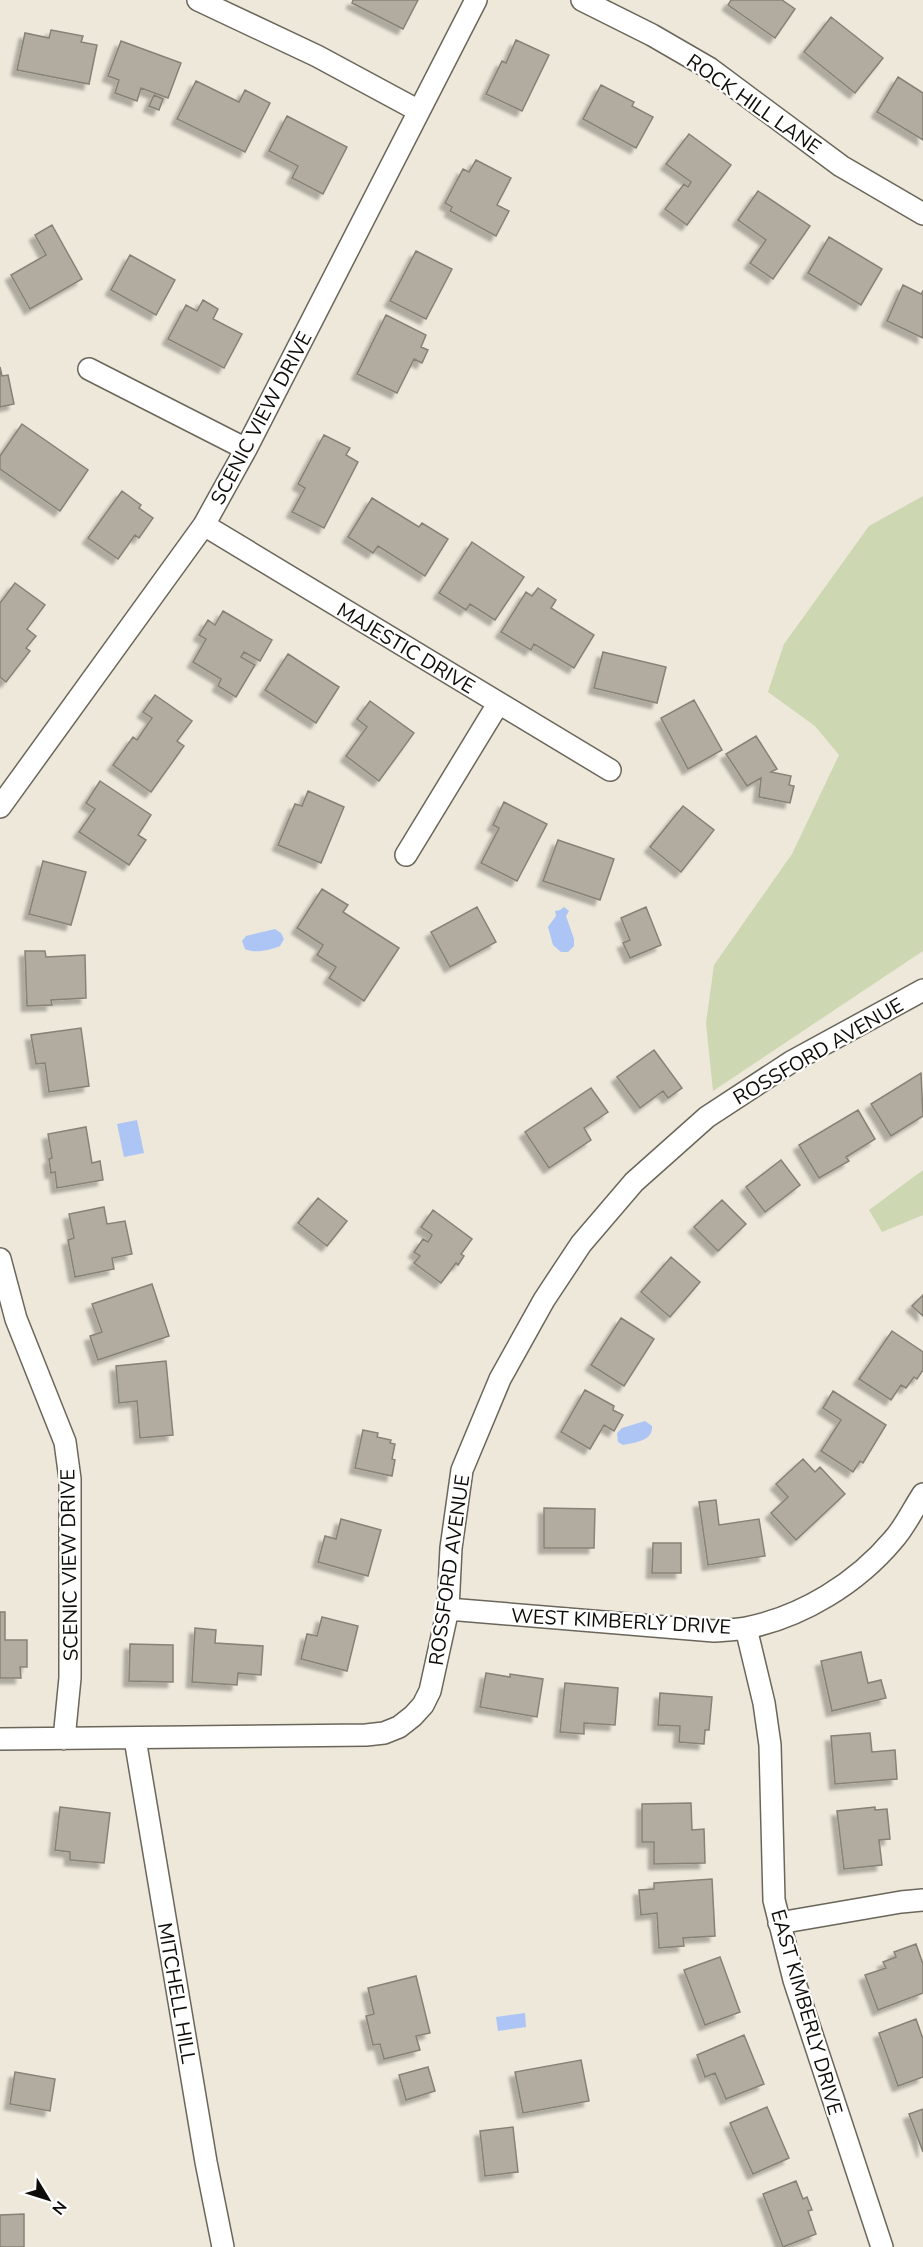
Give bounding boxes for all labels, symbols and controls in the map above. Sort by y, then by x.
street label: ROCK HILL LANE [681,48,826,161]
street label: SCENIC VIEW DRIVE [204,327,319,509]
street label: MAJESTIC DRIVE [332,597,480,700]
street label: ROSSFORD AVENUE [728,992,908,1111]
street label: SCENIC VIEW DRIVE [54,1469,85,1661]
street label: ROSSFORD AVENUE [423,1473,476,1667]
street label: WEST KIMBERLY DRIVE [510,1602,732,1641]
street label: EAST KIMBERLY DRIVE [764,1906,849,2118]
street label: MITCHELL HILL [151,1921,202,2066]
north arrow [18,2169,78,2229]
text: N [47,2196,71,2219]

